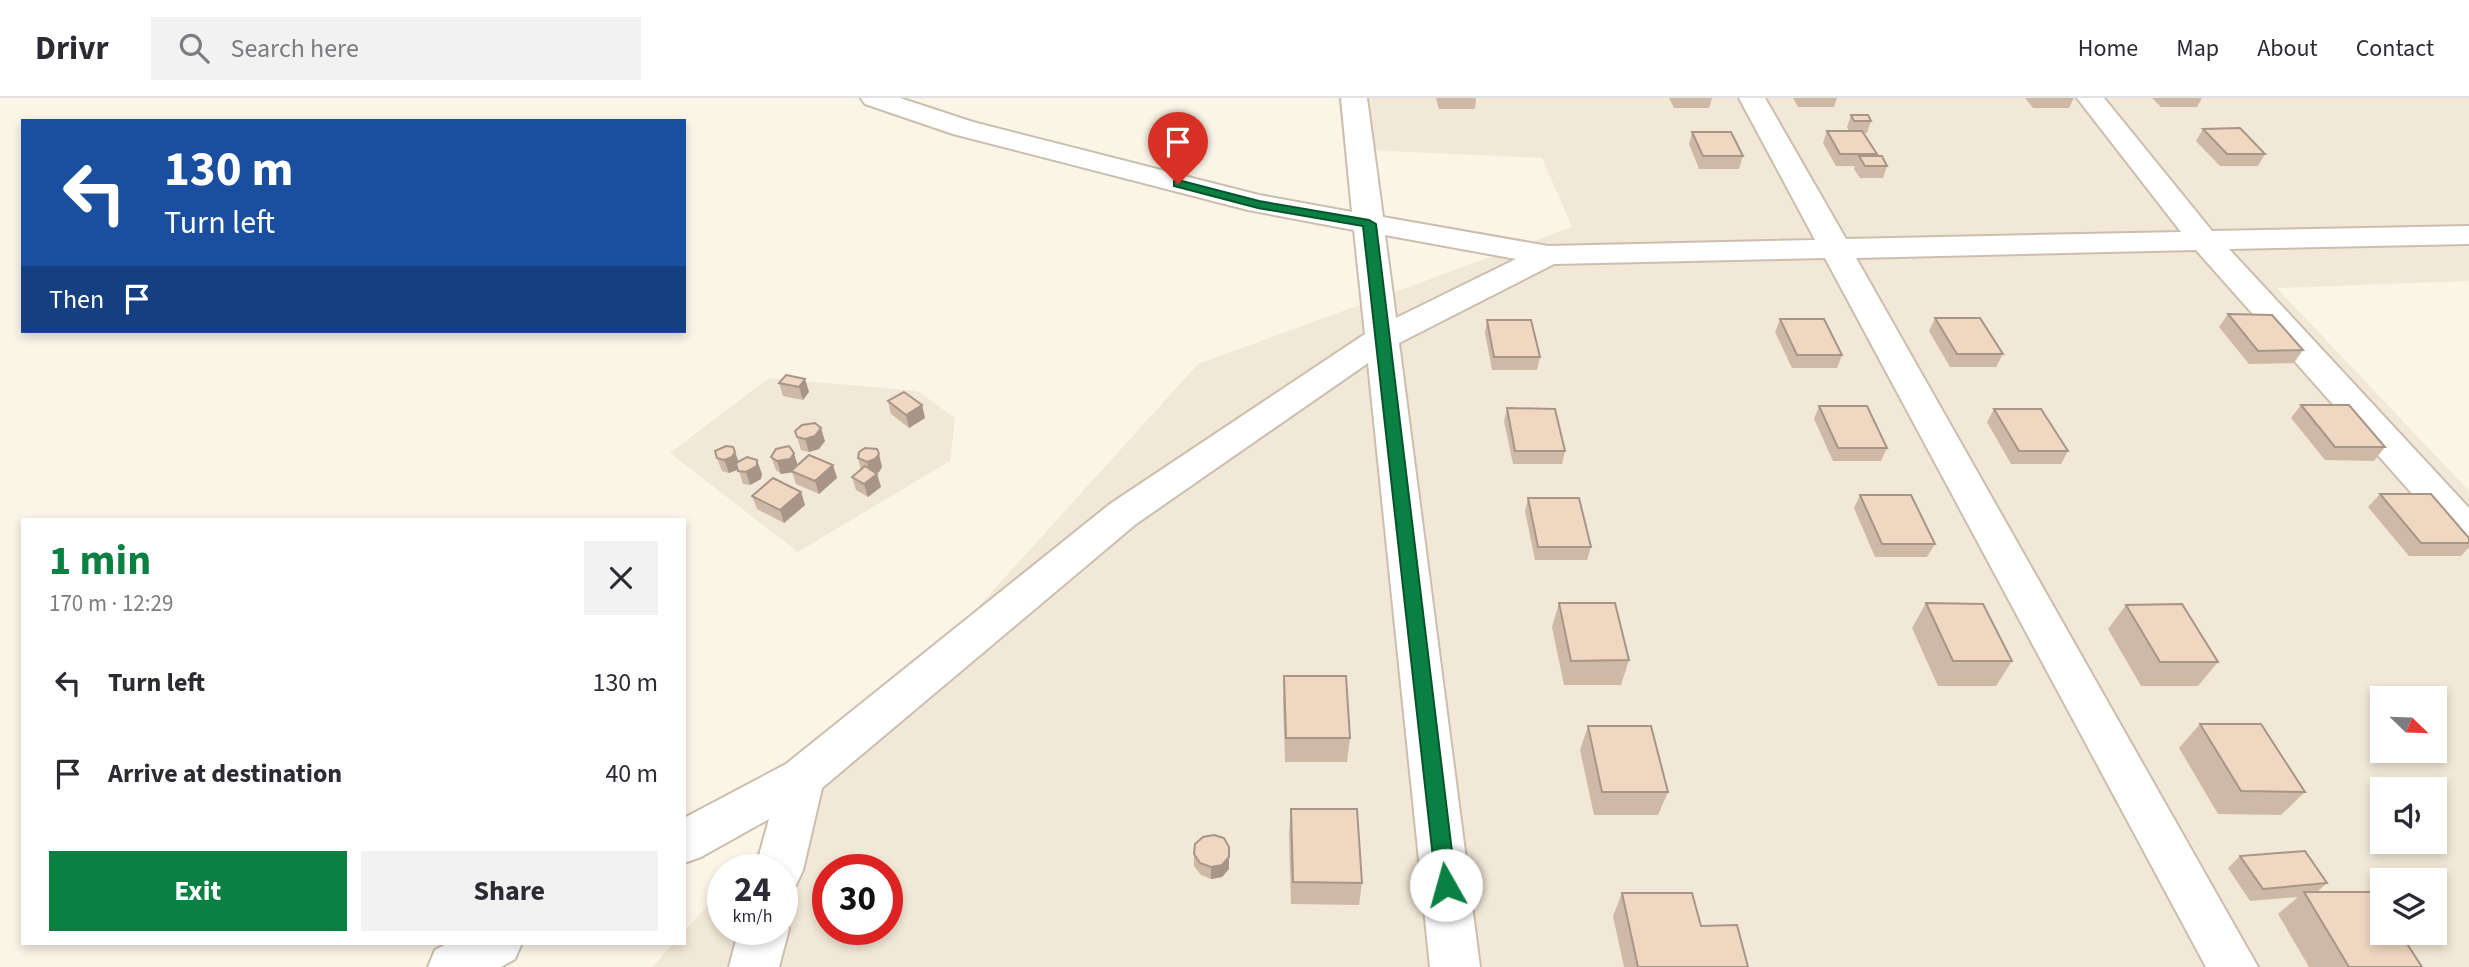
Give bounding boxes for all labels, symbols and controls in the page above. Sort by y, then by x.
search box [151,17,641,80]
text: Drivr [35,25,109,72]
icon: search [175,29,213,67]
text: Search here [231,30,359,67]
text: Home [2078,31,2138,66]
text: Map [2176,31,2219,66]
text: About [2257,31,2318,66]
text: Contact [2356,31,2434,66]
pin [1148,112,1208,184]
icon: arrive [1159,123,1197,161]
text: 130 m [164,135,293,205]
icon: left [49,147,140,238]
text: Turn left [164,200,275,246]
icon: arrive [118,280,156,318]
text: Then [49,281,104,318]
text: 1 min [49,531,151,591]
button: close [584,541,658,615]
text: 170 m · 12:29 [49,587,173,620]
icon: left [49,664,87,702]
text: Turn left [108,664,205,701]
text: 130 m [592,664,658,701]
north arrow [2370,686,2446,763]
map controls [2370,686,2447,945]
icon: arrive [49,755,87,793]
text: Arrive at destination [108,755,342,792]
text: 40 m [605,755,658,792]
button: sound [2370,777,2447,854]
position arrow [1409,848,1483,922]
button: Exit [49,851,347,931]
button: Share [361,851,658,931]
speed limit sign: 30 [812,854,903,945]
text: 24 [734,865,771,915]
button: layers [2370,868,2447,945]
text: km/h [733,904,772,929]

